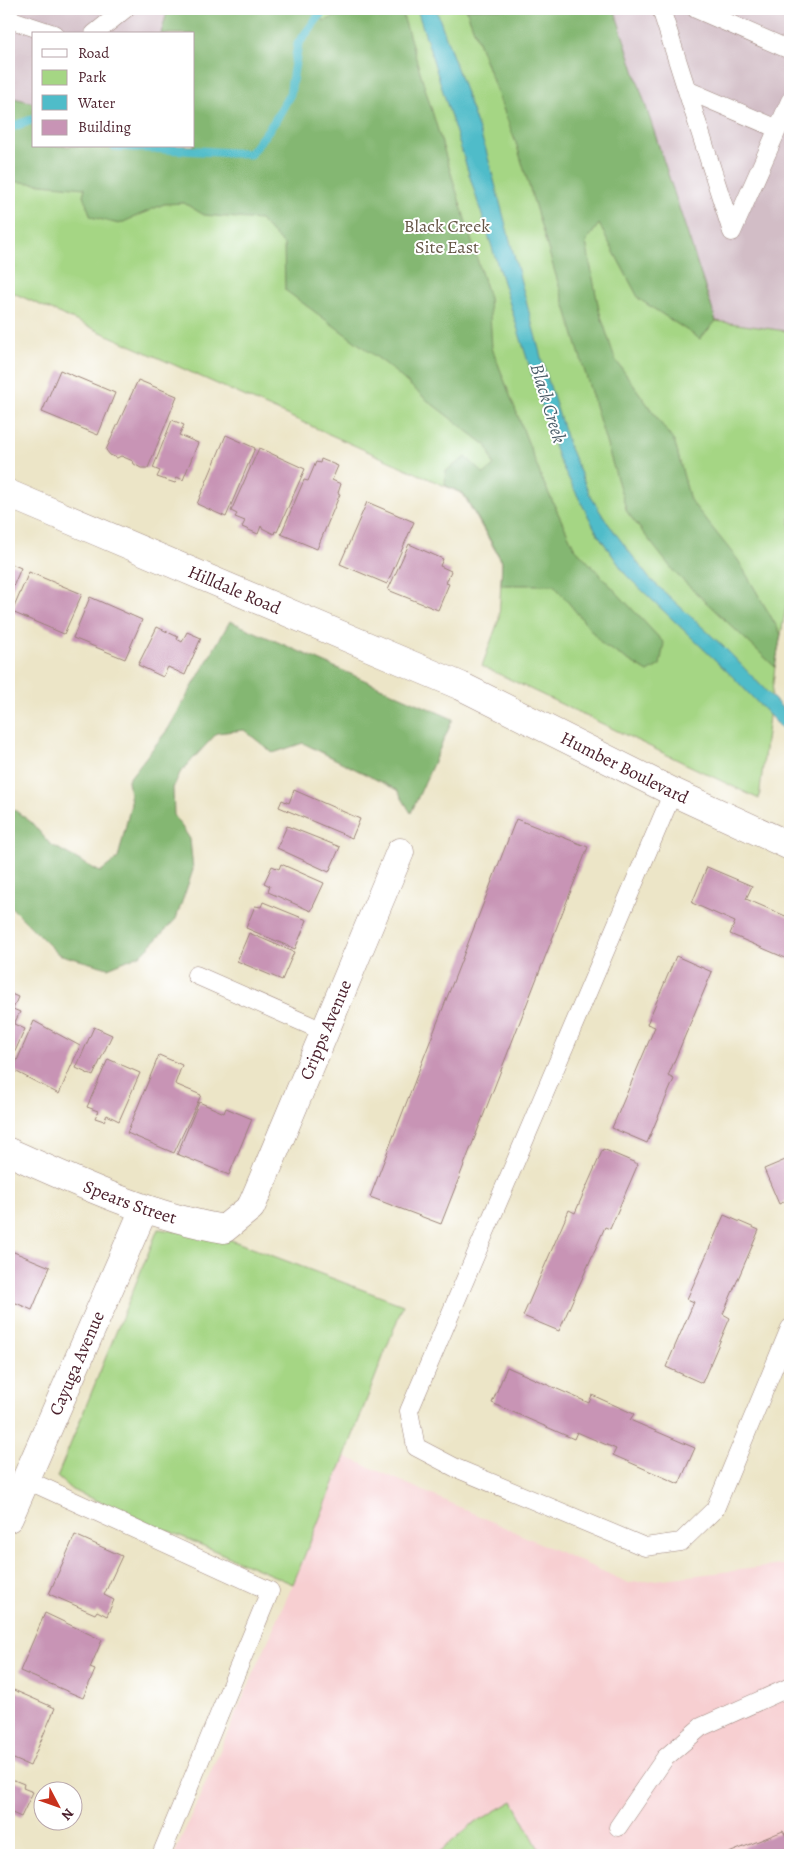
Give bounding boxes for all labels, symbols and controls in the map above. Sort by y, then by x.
legend [32,32,195,148]
text: Road [78,43,110,63]
text: Park [78,67,107,87]
text: Water [77,93,115,113]
text: Building [78,117,131,137]
park label: Black Creek Site East [404,214,490,259]
water label: Black Creek [524,360,572,446]
street label: Hilldale Road [184,559,285,620]
street label: Humber Boulevard [556,726,693,810]
street label: Cripps Avenue [294,976,357,1084]
street label: Spears Street [80,1174,179,1230]
street label: Cayuga Avenue [43,1307,110,1419]
north arrow [32,1782,82,1832]
text: N [57,1804,78,1824]

